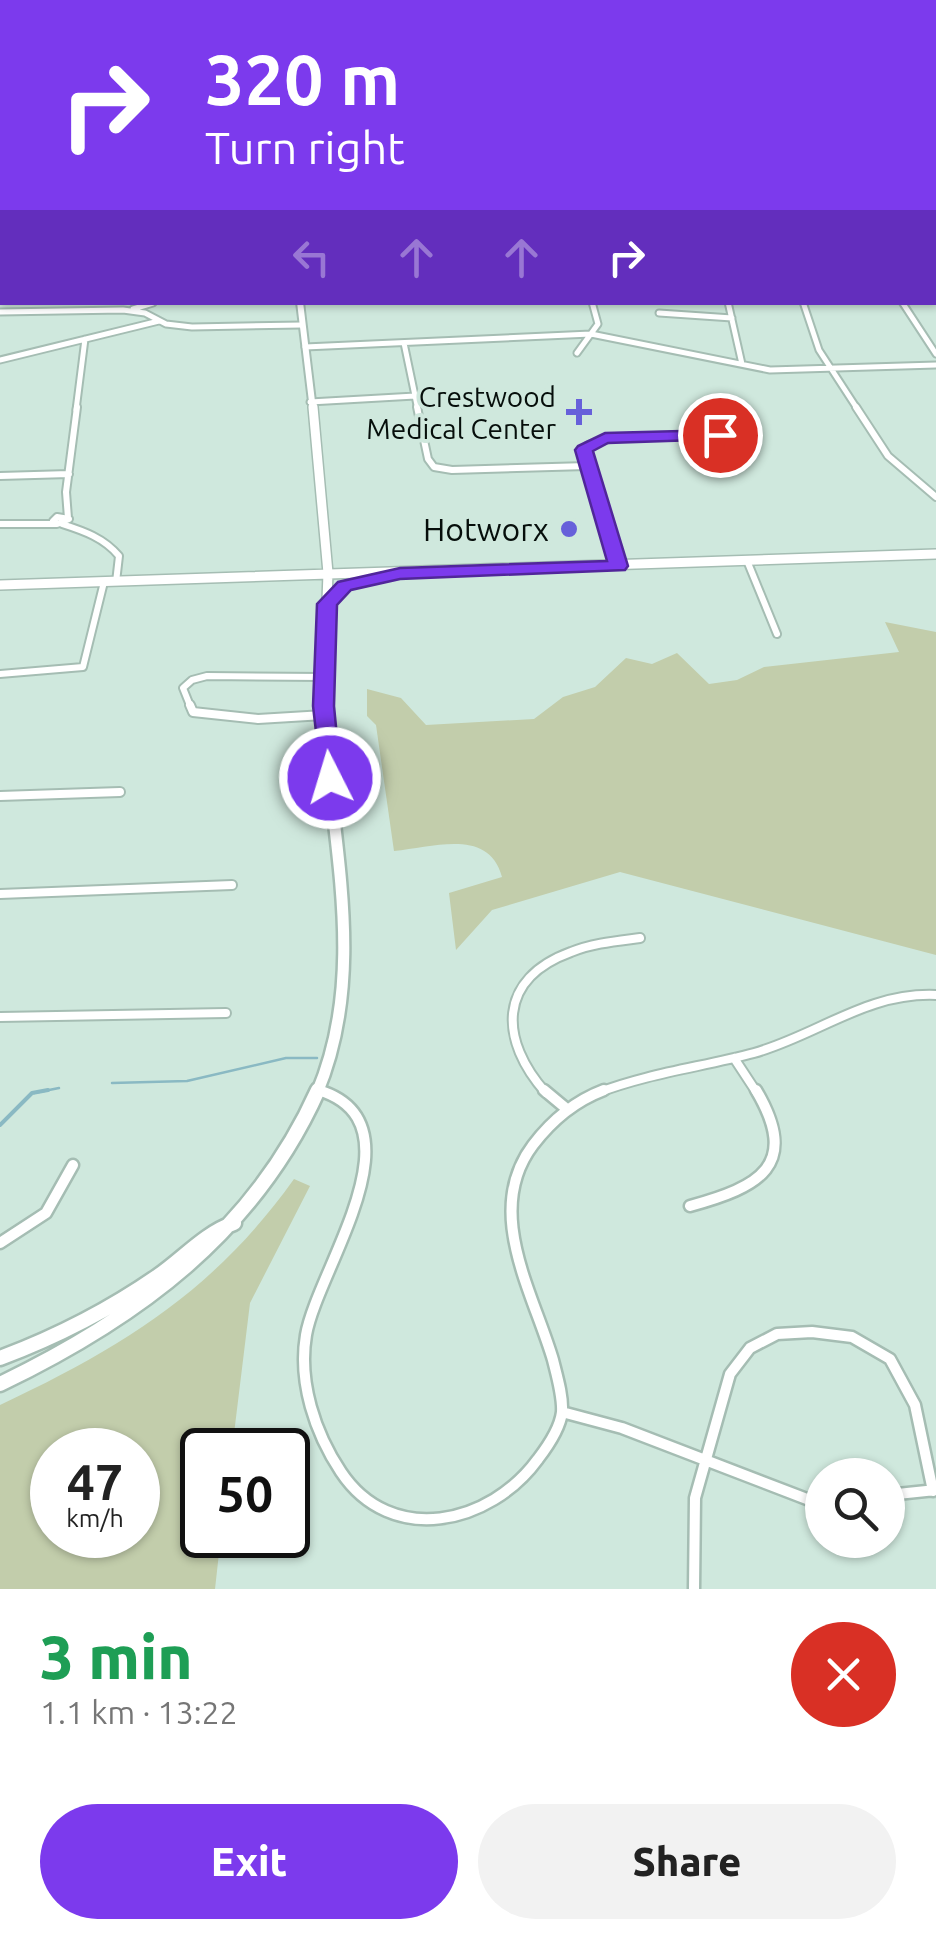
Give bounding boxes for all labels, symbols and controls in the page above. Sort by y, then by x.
icon: right [40,40,170,170]
text: 320 m [205,40,400,118]
text: Turn right [205,122,405,173]
icon: left [284,230,339,285]
icon: ahead [389,230,444,285]
icon: ahead [494,230,549,285]
icon: right [599,230,654,285]
place label: Crestwood Medical Center [366,381,556,444]
pin [678,393,763,478]
marker: Crestwood Medical Center [566,399,592,425]
icon: arrive [693,408,748,463]
place label: Hotworx [423,511,549,547]
marker: Hotworx [558,518,580,540]
position arrow [278,726,382,830]
speed limit sign: 50 [180,1428,310,1558]
text: 47 [67,1453,123,1509]
map controls [805,1458,905,1558]
button: search [805,1458,905,1558]
text: km/h [66,1504,124,1532]
button: close [791,1622,896,1727]
text: 3 min [40,1623,193,1690]
text: 1.1 km · 13:22 [40,1694,238,1730]
button: Exit [40,1804,458,1919]
button: Share [478,1804,896,1919]

